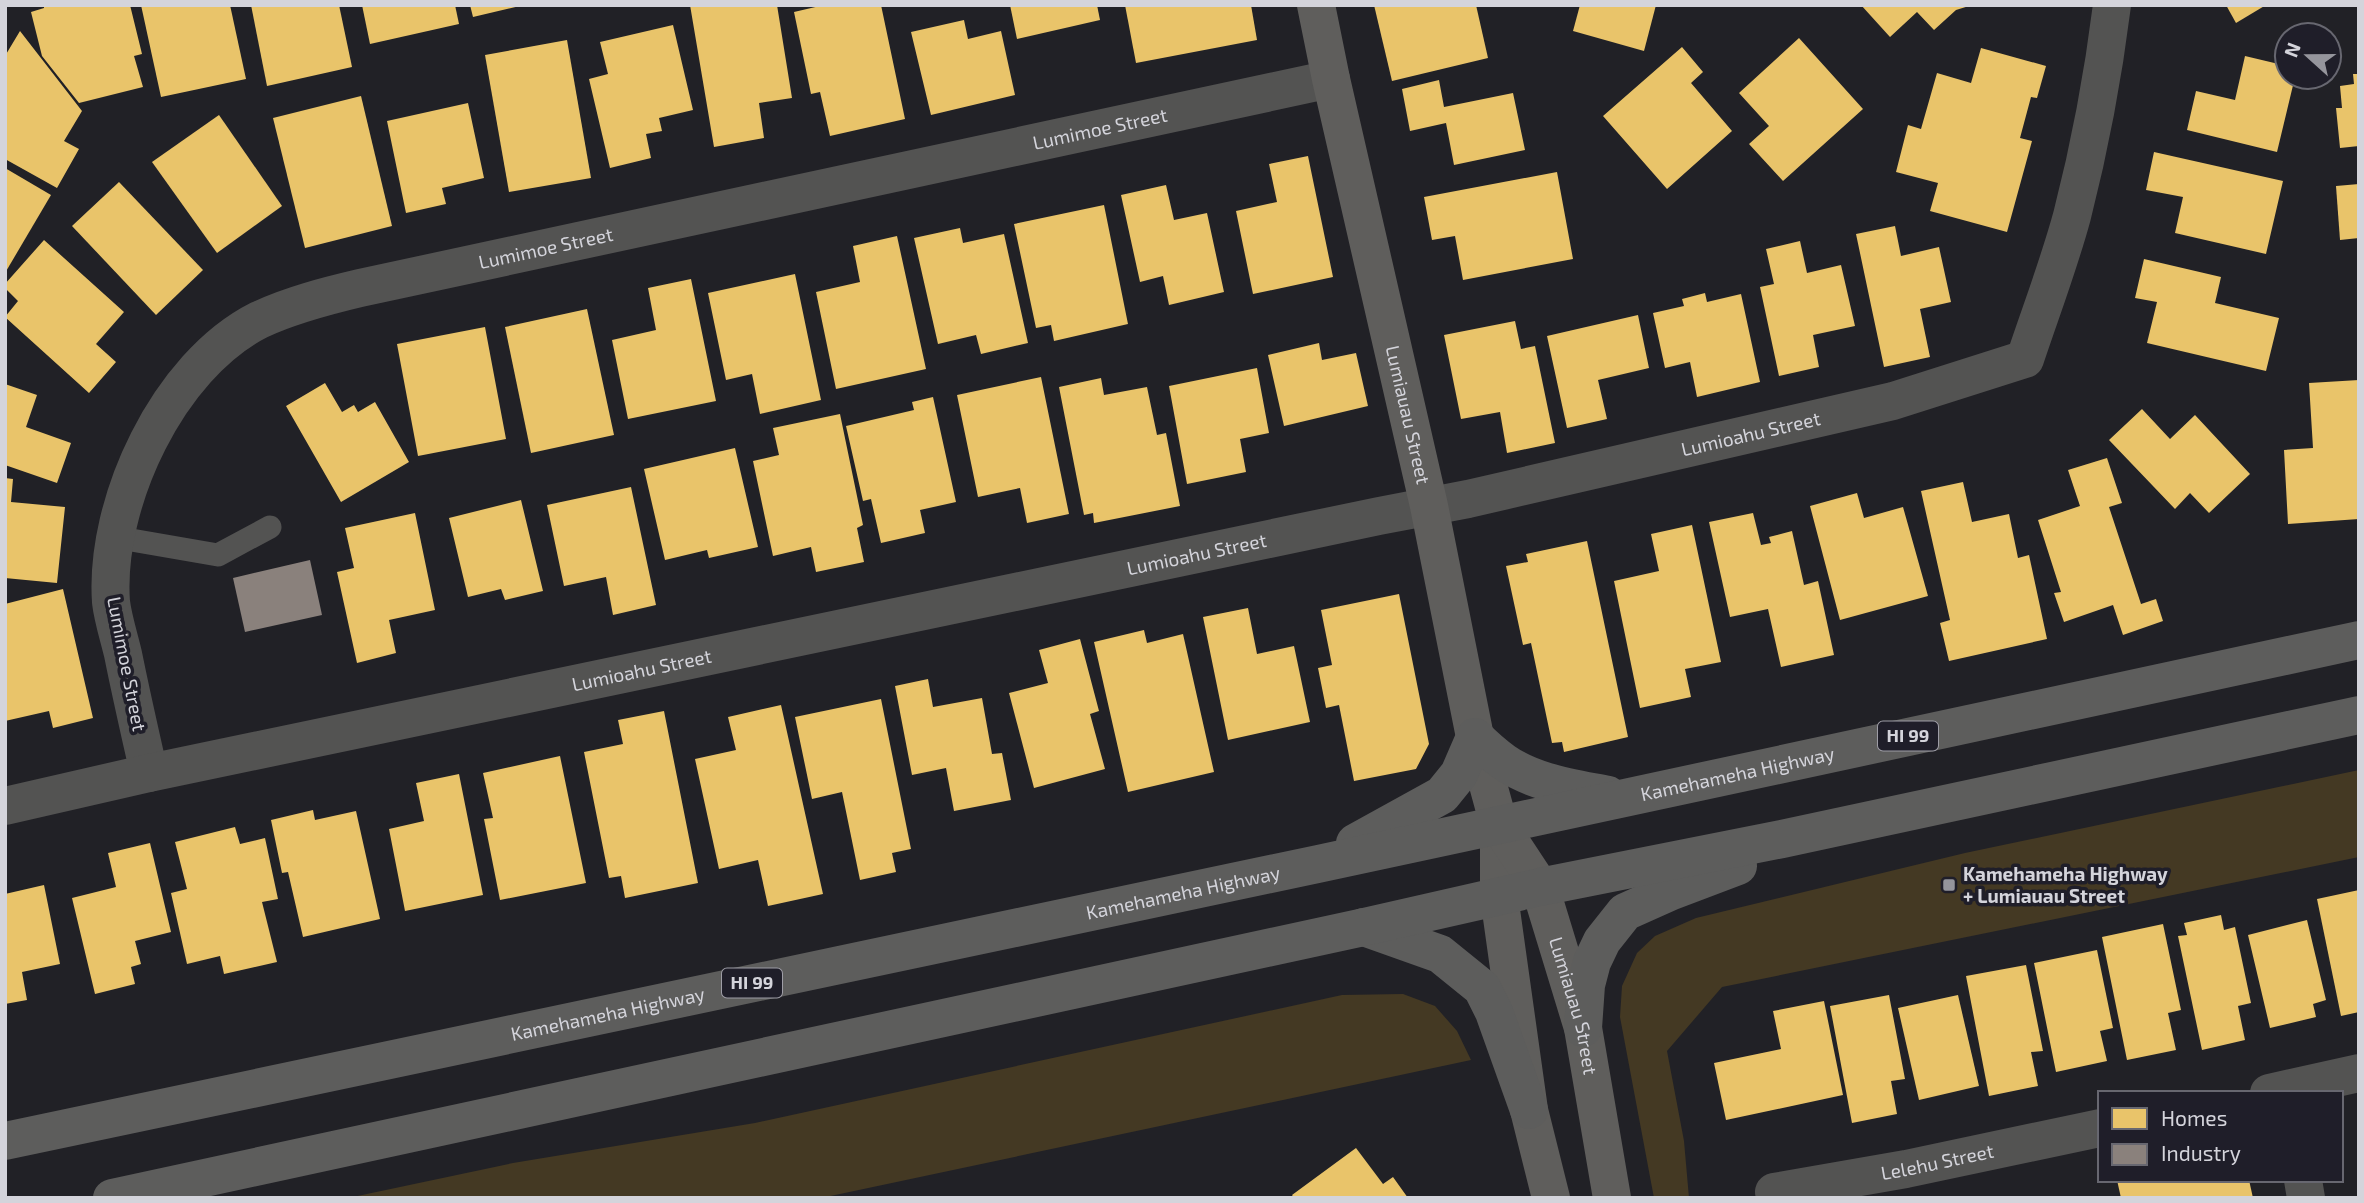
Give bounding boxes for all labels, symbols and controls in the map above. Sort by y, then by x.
north arrow [2273,21,2343,91]
text: N [2278,39,2305,60]
street label: Lumimoe Street [1031,103,1169,154]
street label: Lumimoe Street [476,222,615,273]
street label: Lumiauau Street [1381,343,1436,486]
street label: Lumioahu Street [1679,406,1822,461]
street label: Lumioahu Street [1125,528,1268,579]
street label: Lumimoe Street [103,595,152,733]
street label: Lumioahu Street [570,644,713,695]
road number: HI 99 [1878,722,1938,750]
street label: Kamehameha Highway [1638,741,1836,805]
street label: Kamehameha Highway [1084,860,1282,924]
place label: Kamehameha Highway + Lumiauau Street [1963,862,2168,907]
marker: Kamehameha Highway + Lumiauau Street [1941,877,1957,893]
street label: Lumiauau Street [1545,934,1603,1076]
road number: HI 99 [722,968,782,998]
street label: Kamehameha Highway [508,982,707,1045]
legend [2098,1091,2343,1182]
text: Homes [2161,1105,2227,1130]
street label: Lelehu Street [1879,1139,1996,1184]
text: Industry [2161,1140,2241,1165]

